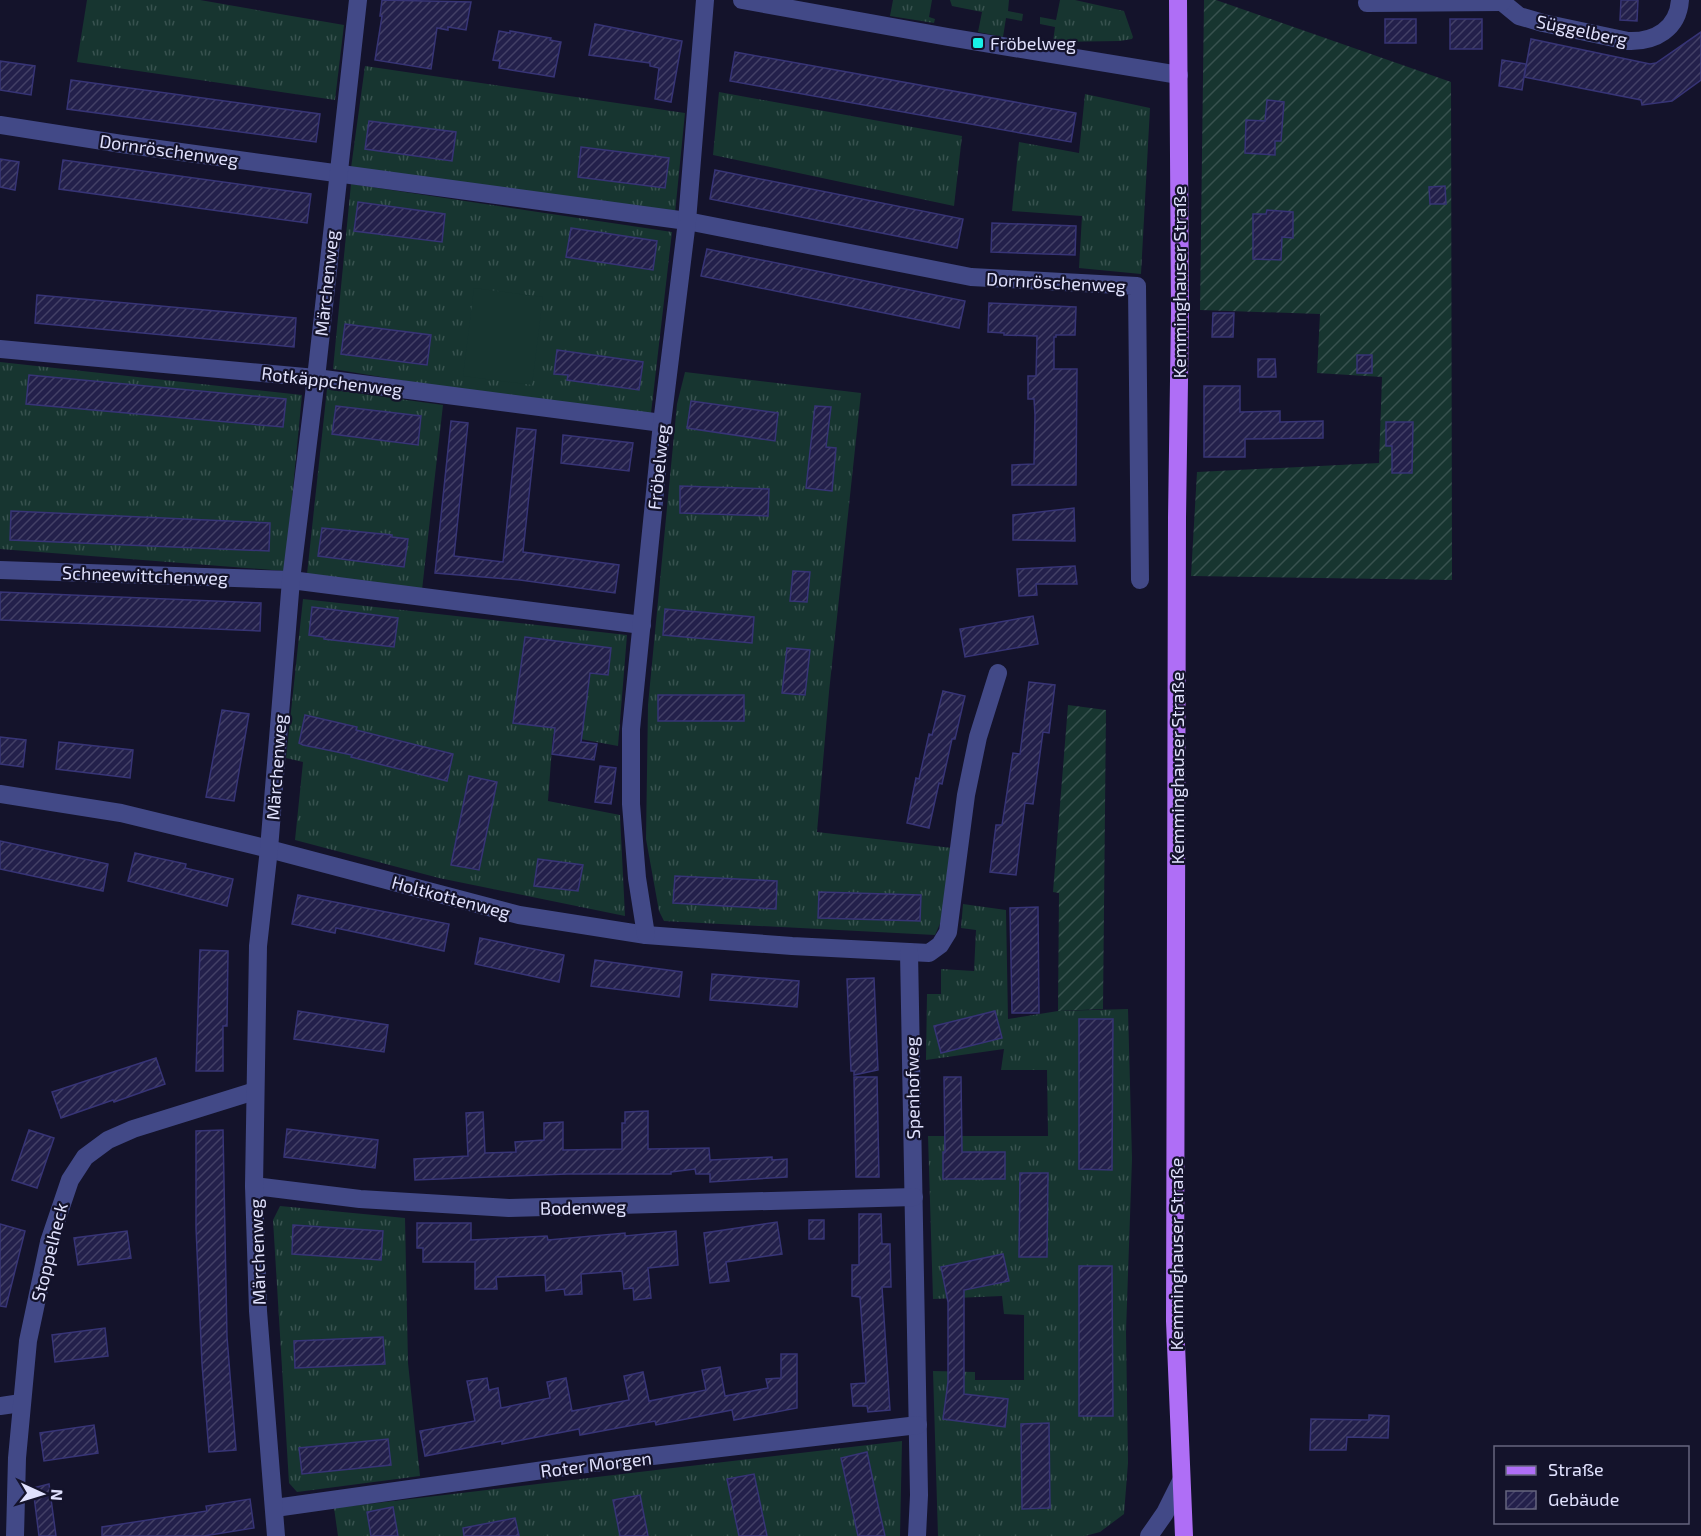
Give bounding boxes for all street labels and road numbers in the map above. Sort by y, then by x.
street label: Süggelberg [1534,10,1630,50]
street label: Dornröschenweg [98,129,240,171]
street label: Kemminghauser Straße [1168,186,1190,378]
street label: Märchenweg [309,229,343,337]
street label: Dornröschenweg [985,267,1127,297]
street label: Rotkäppchenweg [260,361,404,401]
street label: Fröbelweg [643,423,673,511]
street label: Schneewittchenweg [62,561,228,589]
street label: Kemminghauser Straße [1166,672,1188,864]
street label: Märchenweg [261,713,291,821]
street label: Holtkottenweg [389,871,513,923]
street label: Spenhofweg [900,1036,924,1140]
street label: Kemminghauser Straße [1165,1158,1187,1350]
street label: Bodenweg [540,1195,626,1219]
street label: Märchenweg [244,1198,270,1306]
street label: Stoppelheck [26,1200,72,1304]
street label: Roter Morgen [539,1446,653,1482]

